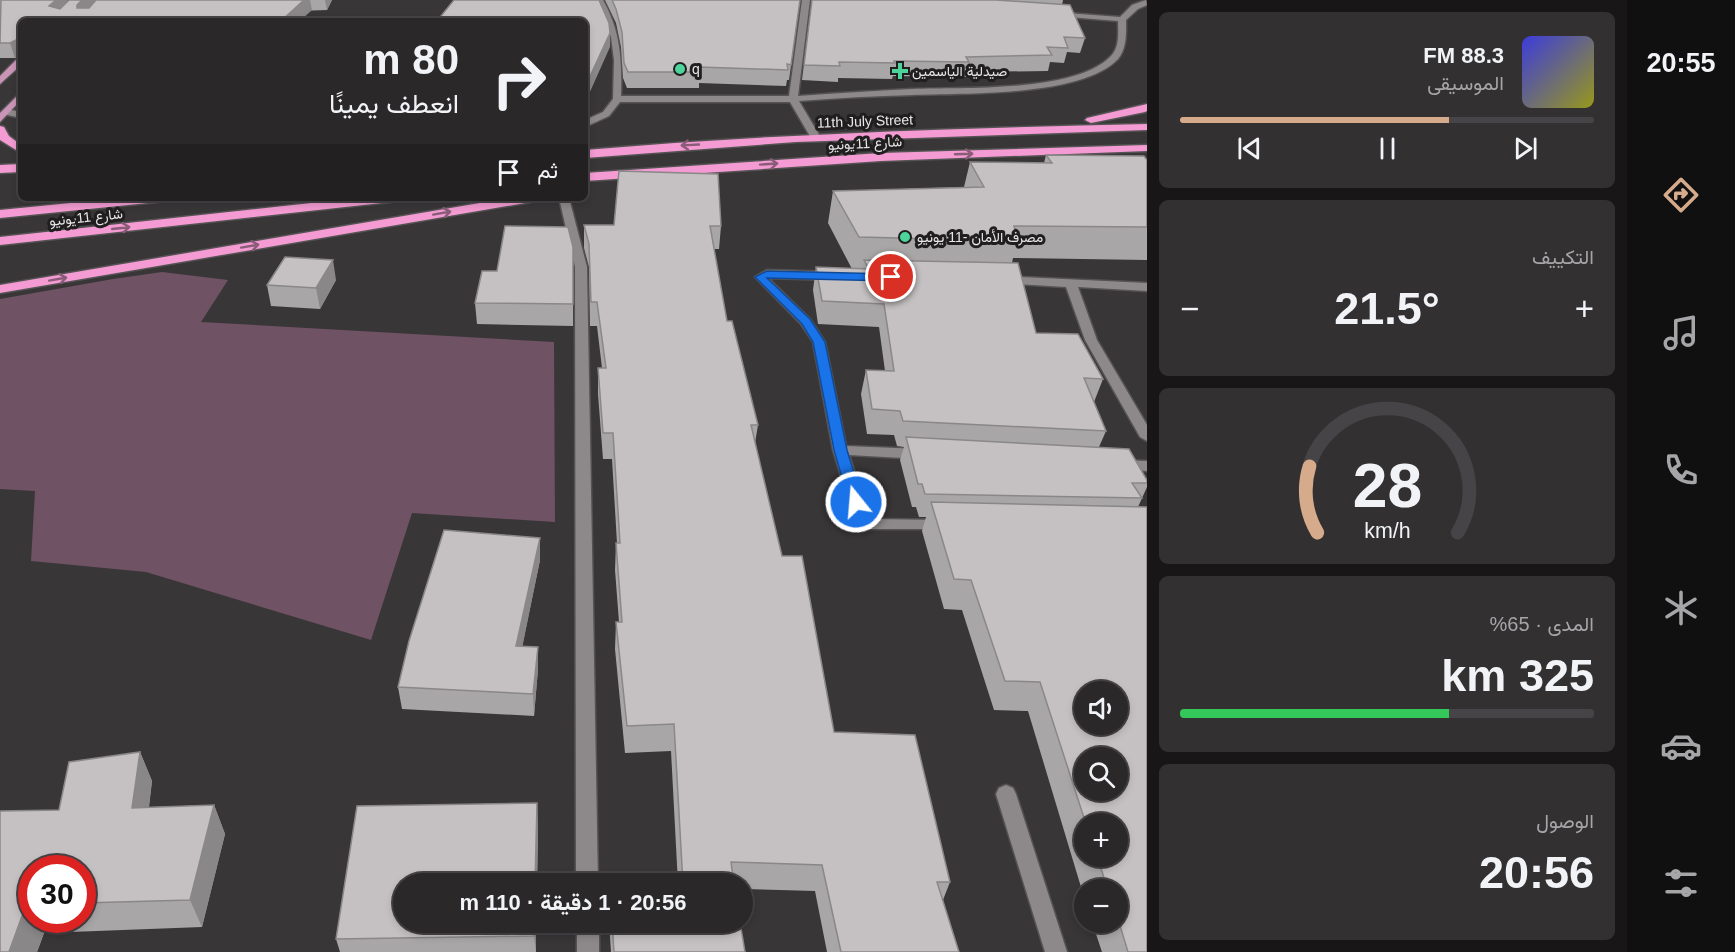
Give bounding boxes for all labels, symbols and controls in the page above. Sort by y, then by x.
text: 80 m [363,36,459,83]
icon: right [480,42,558,120]
text: 88.3 FM [1423,43,1504,68]
text: 20:55 [1646,48,1716,78]
place label: q [692,61,700,77]
marker: q [673,62,687,76]
place label: صيدلية الياسمين [912,63,1008,80]
marker: صيدلية الياسمين [893,64,907,78]
text: الموسيقى [1427,72,1504,94]
text: انعطف يمينًا [329,89,459,119]
street label: 11th July Street [817,111,913,131]
icon: previous [1233,132,1266,165]
icon: pause [1371,132,1404,165]
icon: next [1509,132,1542,165]
street label: شارع 11يونيو [828,133,903,156]
one-way arrow [680,139,700,150]
one-way arrow [953,148,973,159]
icon: arrive [492,156,525,189]
text: ثم [537,158,558,183]
one-way arrow [759,158,779,169]
icon: directions [1660,174,1702,216]
street label: شارع 11يونيو [48,205,124,232]
one-way arrow [432,208,451,219]
one-way arrow [110,222,130,233]
place label: مصرف الأمان -11 يونيو [917,229,1043,246]
marker: مصرف الأمان -11 يونيو [898,230,912,244]
one-way arrow [239,241,259,252]
text: التكييف [1532,246,1594,268]
pin [865,251,916,302]
icon: arrive [874,260,907,293]
one-way arrow [47,274,67,285]
text: 21.5° [1334,283,1440,334]
text: − [1180,290,1199,327]
text: + [1575,290,1594,327]
icon: music [1660,312,1702,354]
icon: phone [1660,449,1702,491]
text: 28 [1352,451,1422,520]
position arrow [824,470,888,534]
text: km/h [1364,519,1410,543]
icon: climate [1660,587,1702,629]
text: المدى · 65% [1490,613,1594,635]
text: 325 km [1441,650,1594,701]
map controls [1074,681,1128,933]
button: sound [1074,681,1128,735]
icon: car [1660,725,1702,767]
button: search [1074,747,1128,801]
text: الوصول [1536,810,1594,832]
button: + [1074,813,1128,867]
text: 20:56 [1479,847,1594,898]
speed limit sign: 30 [18,855,96,933]
icon: filters [1660,862,1702,904]
button: − [1074,879,1128,933]
text: 20:56 · 1 دقيقة · 110 m [460,890,686,915]

